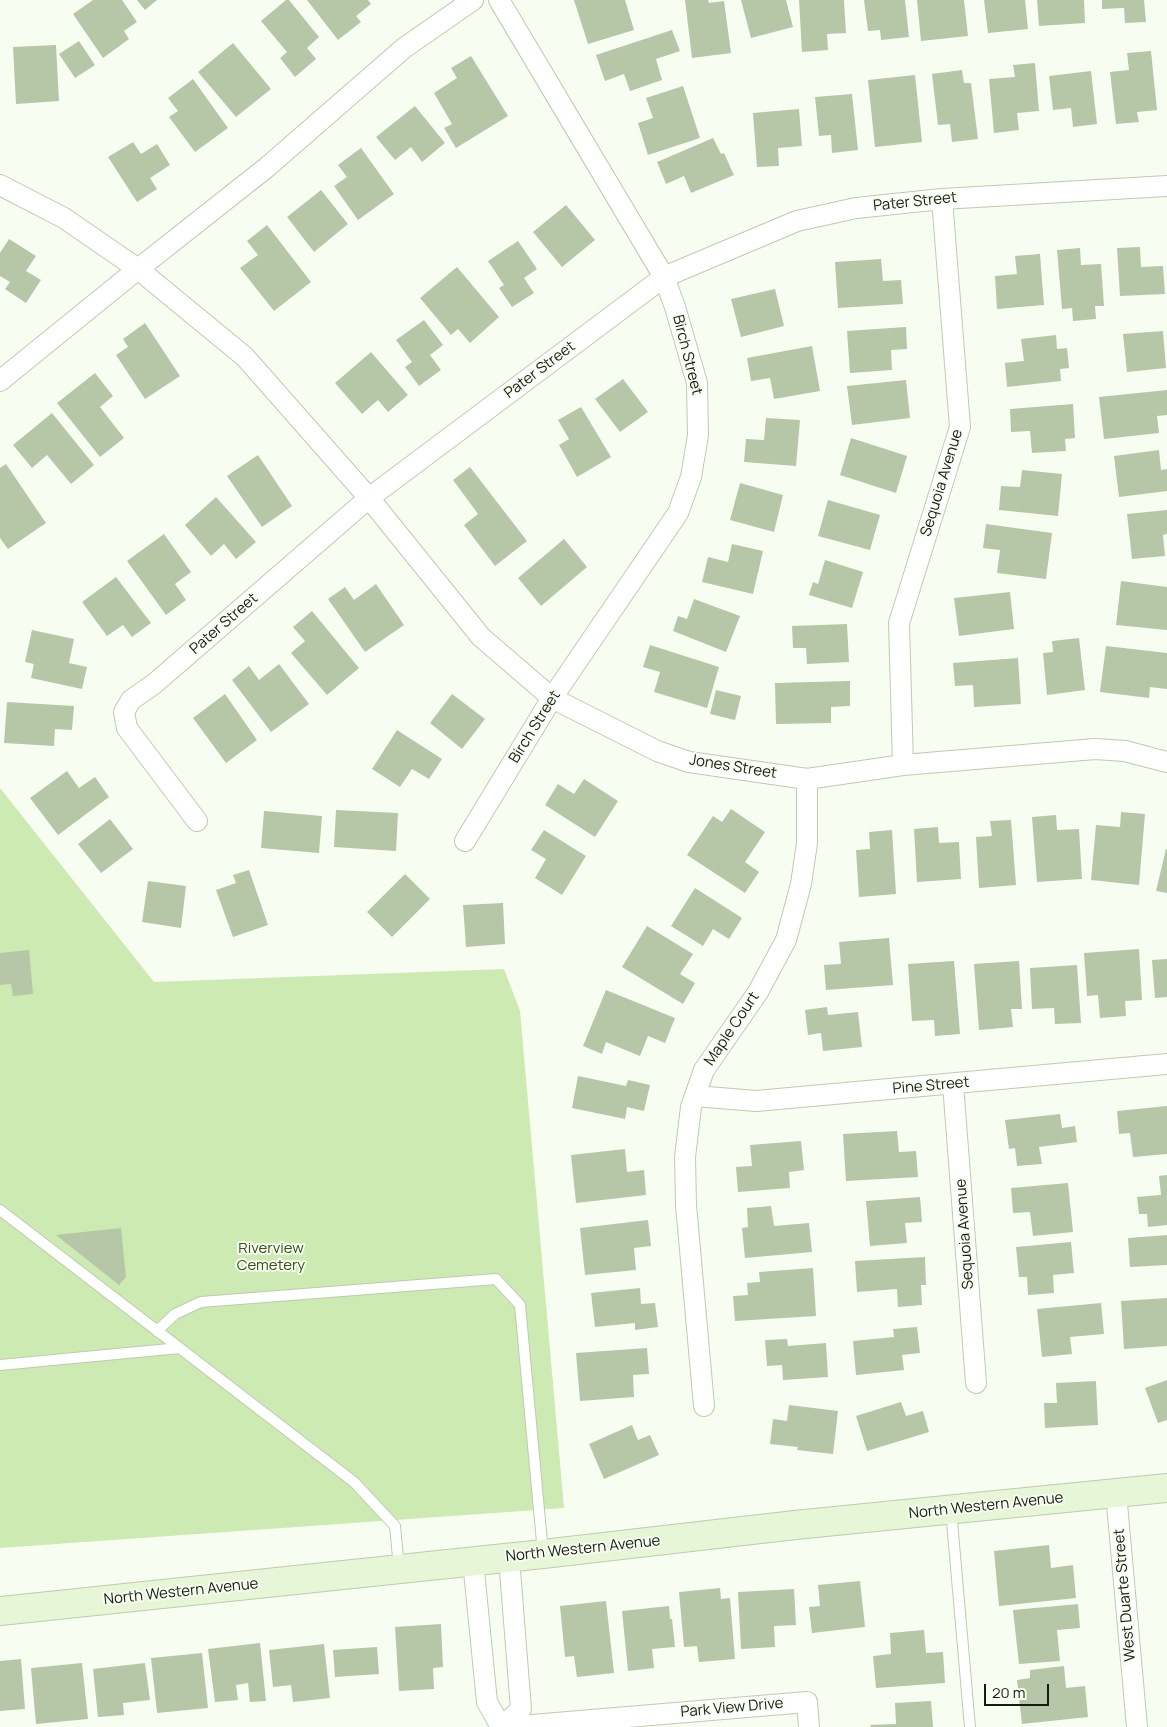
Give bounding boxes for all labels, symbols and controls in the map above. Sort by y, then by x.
street label: Pater Street [872,189,958,215]
street label: Birch Street [668,313,706,397]
street label: Pater Street [501,338,579,402]
street label: Sequoia Avenue [917,427,967,539]
street label: Pater Street [186,590,262,658]
street label: Birch Street [506,687,564,767]
street label: Jones Street [688,751,778,783]
street label: Maple Court [701,989,763,1069]
street label: Pine Street [892,1074,970,1098]
street label: Sequoia Avenue [952,1178,978,1290]
park label: Riverview Cemetery [237,1240,305,1275]
street label: North Western Avenue [908,1489,1064,1523]
street label: West Duarte Street [1110,1528,1140,1662]
street label: North Western Avenue [505,1532,661,1566]
street label: North Western Avenue [103,1575,259,1609]
scale bar [987,1674,1052,1706]
text: 20 m [992,1682,1025,1703]
street label: Park View Drive [680,1695,784,1721]

